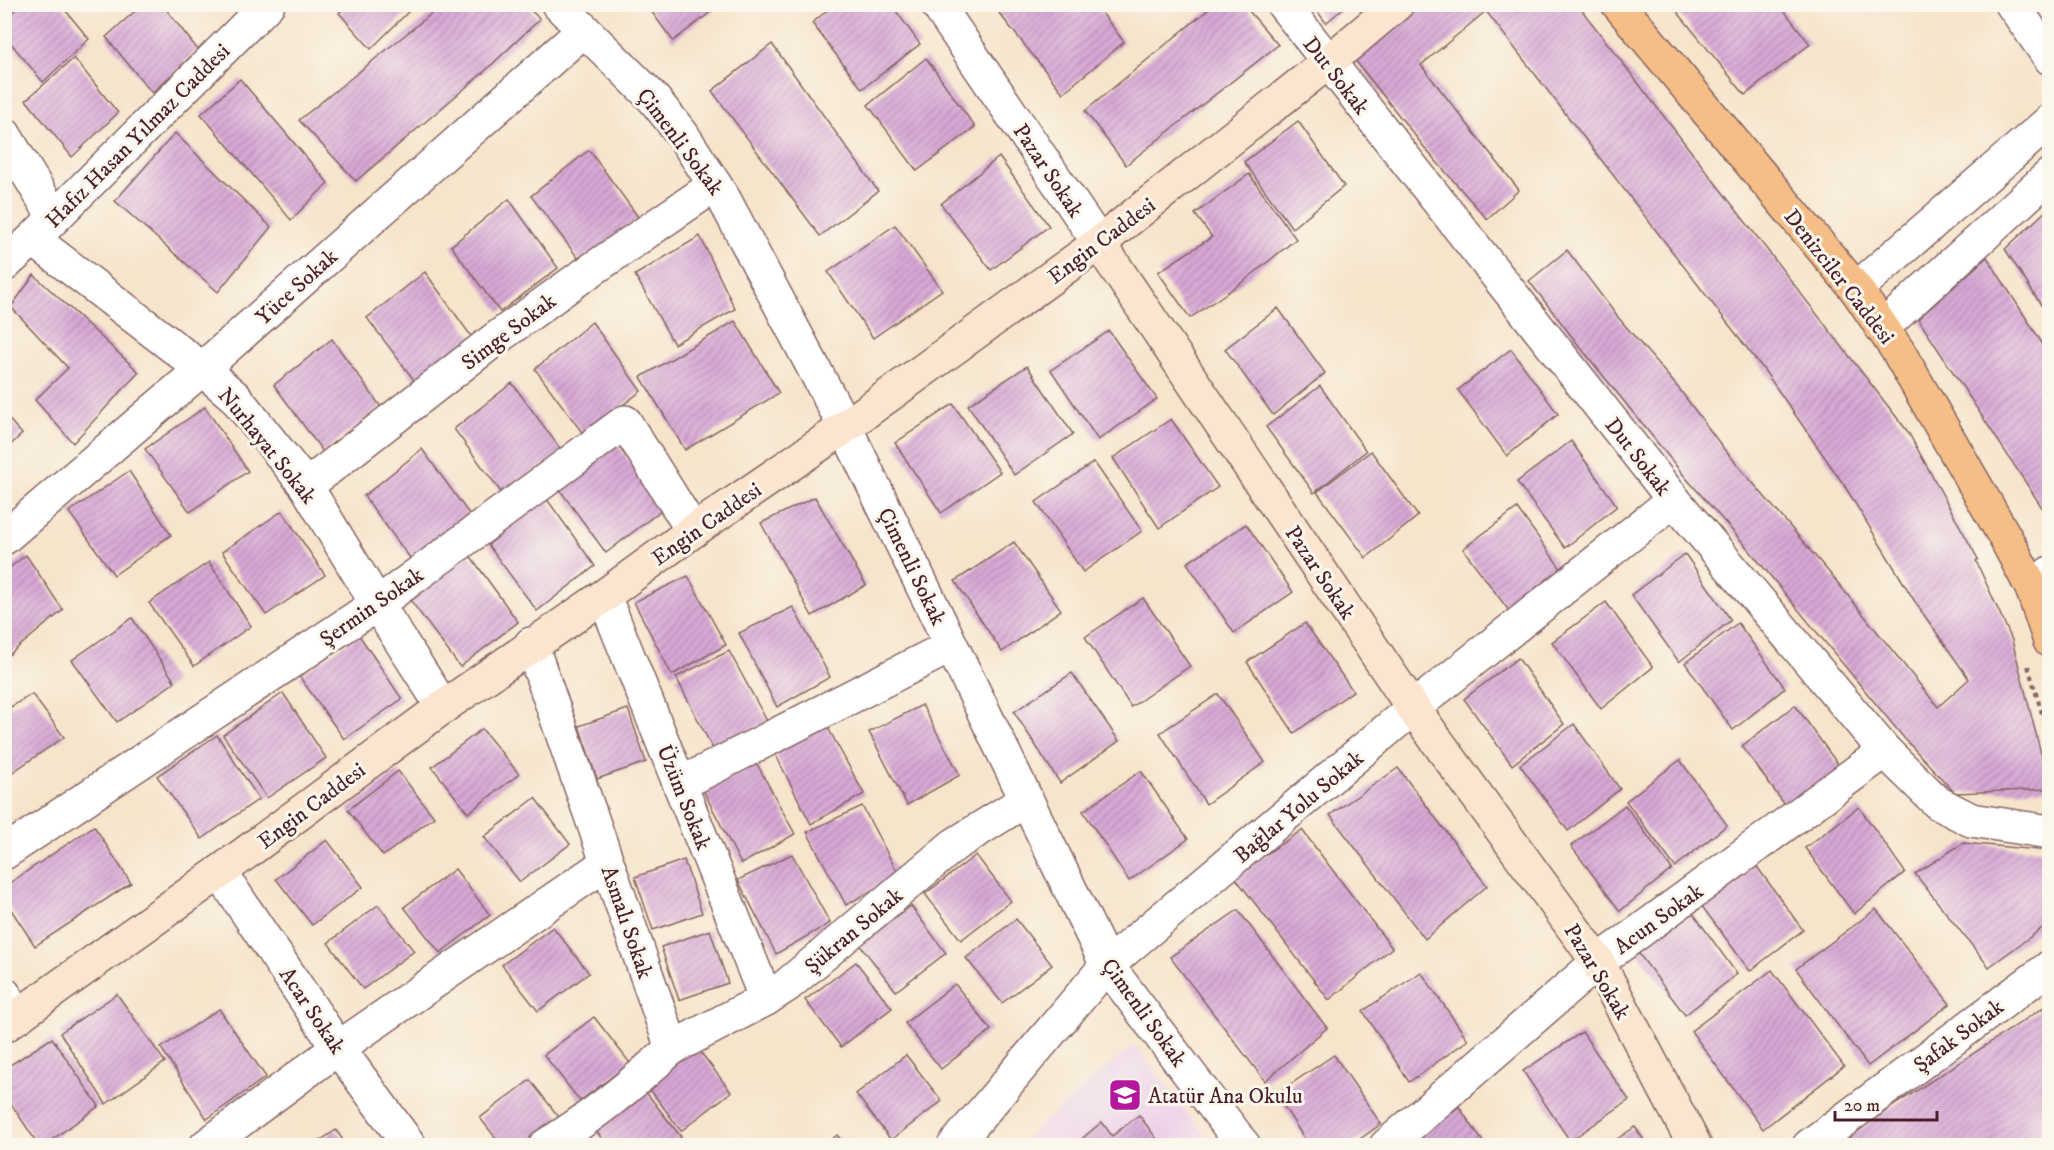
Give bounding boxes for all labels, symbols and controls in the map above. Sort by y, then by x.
street label: Dut Sokak [1297,31,1375,121]
street label: Hafız Hasan Yılmaz Caddesi [40,38,236,234]
street label: Çimenli Sokak [631,83,729,201]
street label: Pazar Sokak [1007,119,1089,223]
street label: Engin Caddesi [1043,192,1161,290]
street label: Denizciler Caddesi [1778,204,1900,350]
street label: Yüce Sokak [250,243,344,331]
street label: Simge Sokak [456,288,562,377]
street label: Nurhayat Sokak [212,382,322,510]
street label: Dut Sokak [1599,412,1677,502]
street label: Engin Caddesi [647,477,767,572]
street label: Çimenli Sokak [872,503,952,630]
street label: Pazar Sokak [1279,521,1361,625]
street label: Şermin Sokak [315,562,429,653]
street label: Üzüm Sokak [650,741,717,854]
street label: Bağlar Yolu Sokak [1229,745,1369,869]
street label: Engin Caddesi [253,757,371,855]
street label: Asmalı Sokak [595,863,659,983]
street label: Acun Sokak [1609,878,1709,961]
street label: Şükran Sokak [799,882,909,980]
street label: Pazar Sokak [1558,919,1636,1025]
street label: Çimenli Sokak [1095,953,1192,1072]
street label: Acar Sokak [273,962,351,1060]
street label: Şafak Sokak [1908,993,2009,1079]
school or university icon: Atatür Ana Okulu [1107,1077,1143,1113]
place label: Atatür Ana Okulu [1148,1083,1303,1110]
scale bar [1835,1084,1937,1122]
text: 20 m [1844,1095,1880,1117]

